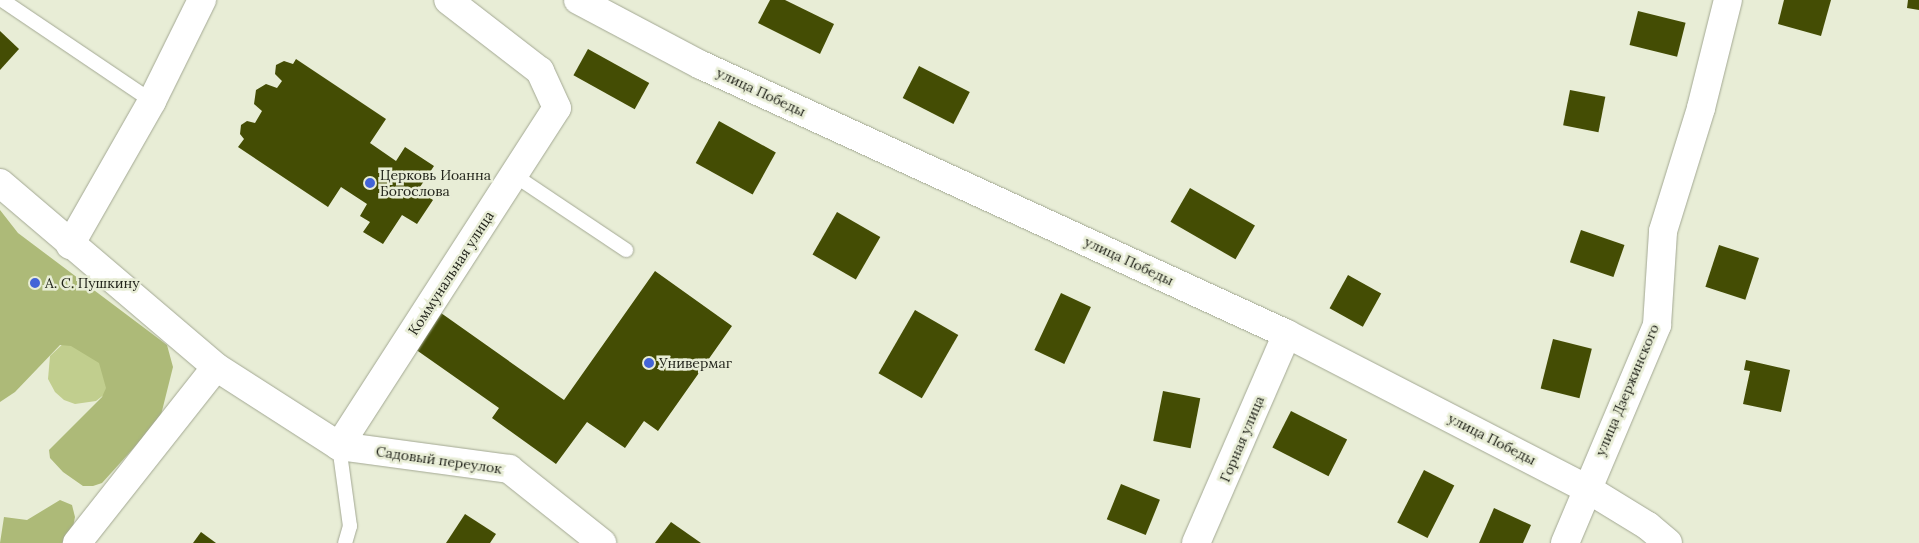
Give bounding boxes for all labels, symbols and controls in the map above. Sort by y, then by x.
street label: улица Победы [714,64,808,120]
place label: Церковь Иоанна Богослова [380,167,491,200]
marker: Церковь Иоанна Богослова [364,177,376,189]
street label: Коммунальная улица [405,208,497,338]
street label: улица Победы [1082,233,1176,289]
place label: А. С. Пушкину [45,275,140,291]
marker: А. С. Пушкину [29,277,41,289]
street label: улица Дзержинского [1592,321,1662,459]
place label: Универмаг [659,355,732,371]
marker: Универмаг [643,357,655,369]
street label: Горная улица [1216,394,1268,484]
street label: улица Победы [1445,410,1539,468]
street label: Садовый переулок [375,443,503,477]

